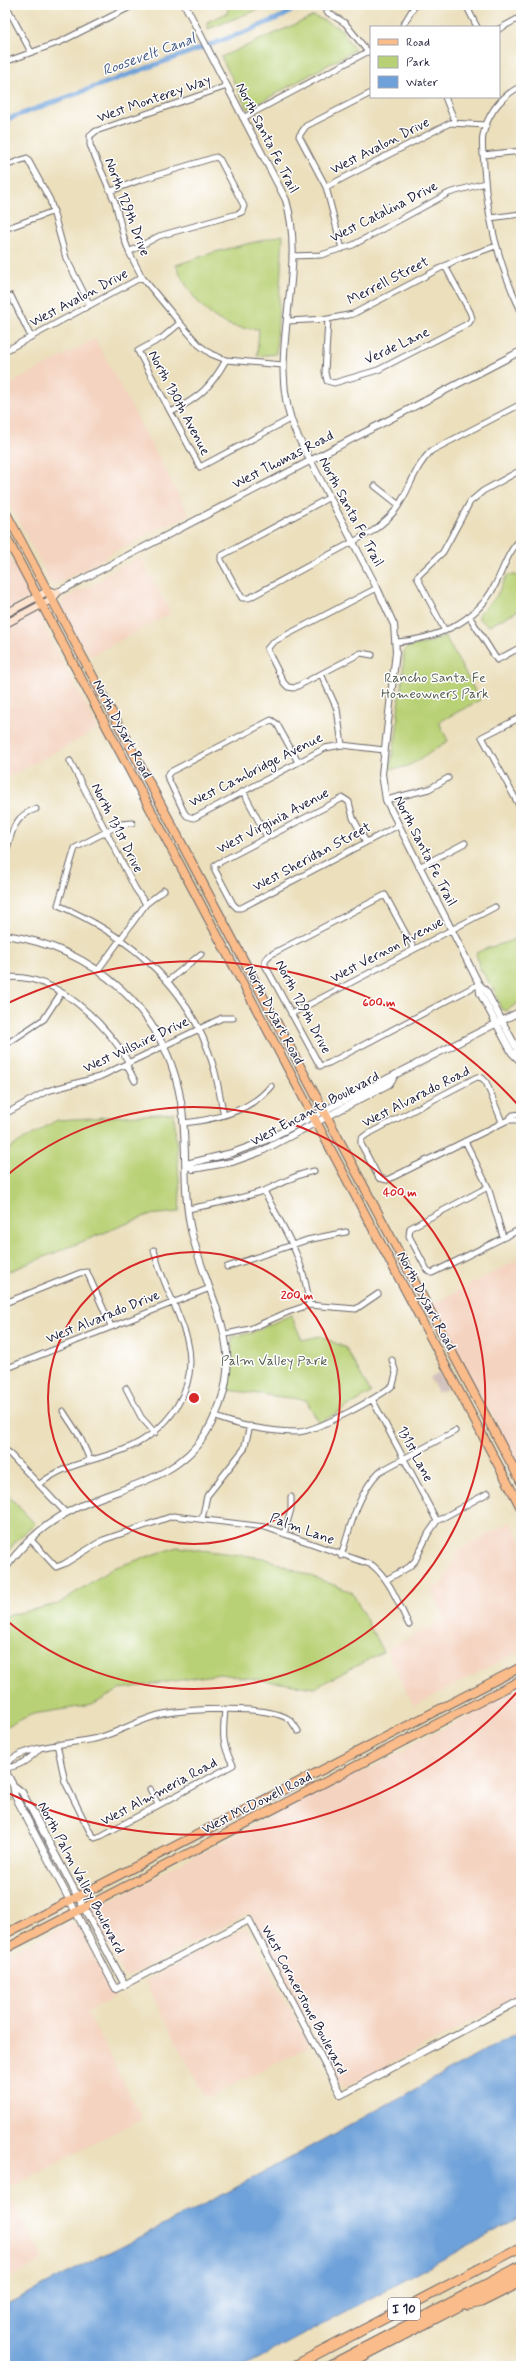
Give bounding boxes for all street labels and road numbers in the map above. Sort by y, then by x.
street label: West Monterey Way [95,71,213,127]
street label: North Santa Fe Trail [231,80,303,196]
street label: West Avalon Drive [327,113,433,179]
street label: North 129th Drive [100,155,154,259]
street label: West Catalina Drive [327,177,441,247]
street label: Merrell Street [344,253,432,309]
street label: West Avalon Drive [27,265,131,331]
street label: Verde Lane [362,323,433,369]
street label: North 130th Avenue [144,347,214,459]
street label: West Thomas Road [229,427,337,493]
street label: North Santa Fe Trail [314,454,388,570]
street label: North Dysart Road [88,676,156,782]
street label: West Cambridge Avenue [186,728,326,812]
street label: North 131st Drive [87,780,147,876]
street label: West Virginia Avenue [214,784,333,859]
street label: North Santa Fe Trail [389,793,461,909]
street label: West Sheridan Street [250,818,375,896]
street label: West Vernon Avenue [327,912,447,987]
street label: North 129th Drive [271,957,335,1057]
street label: North Dysart Road [240,962,308,1068]
street label: West Wilshire Drive [80,1013,192,1077]
street label: West Alvarado Road [359,1062,473,1132]
street label: West Encanto Boulevard [247,1067,383,1151]
street label: North Dysart Road [392,1248,460,1354]
street label: West Alvarado Drive [43,1286,163,1348]
street label: 131st Lane [393,1423,437,1485]
street label: Palm Lane [267,1509,337,1549]
street label: West Almmeria Road [98,1754,220,1830]
street label: West McDowell Road [199,1767,315,1839]
street label: North Palm Valley Boulevard [33,1799,129,1957]
street label: West Cornerstone Boulevard [257,1922,351,2078]
road number: I 10 [388,2298,420,2320]

